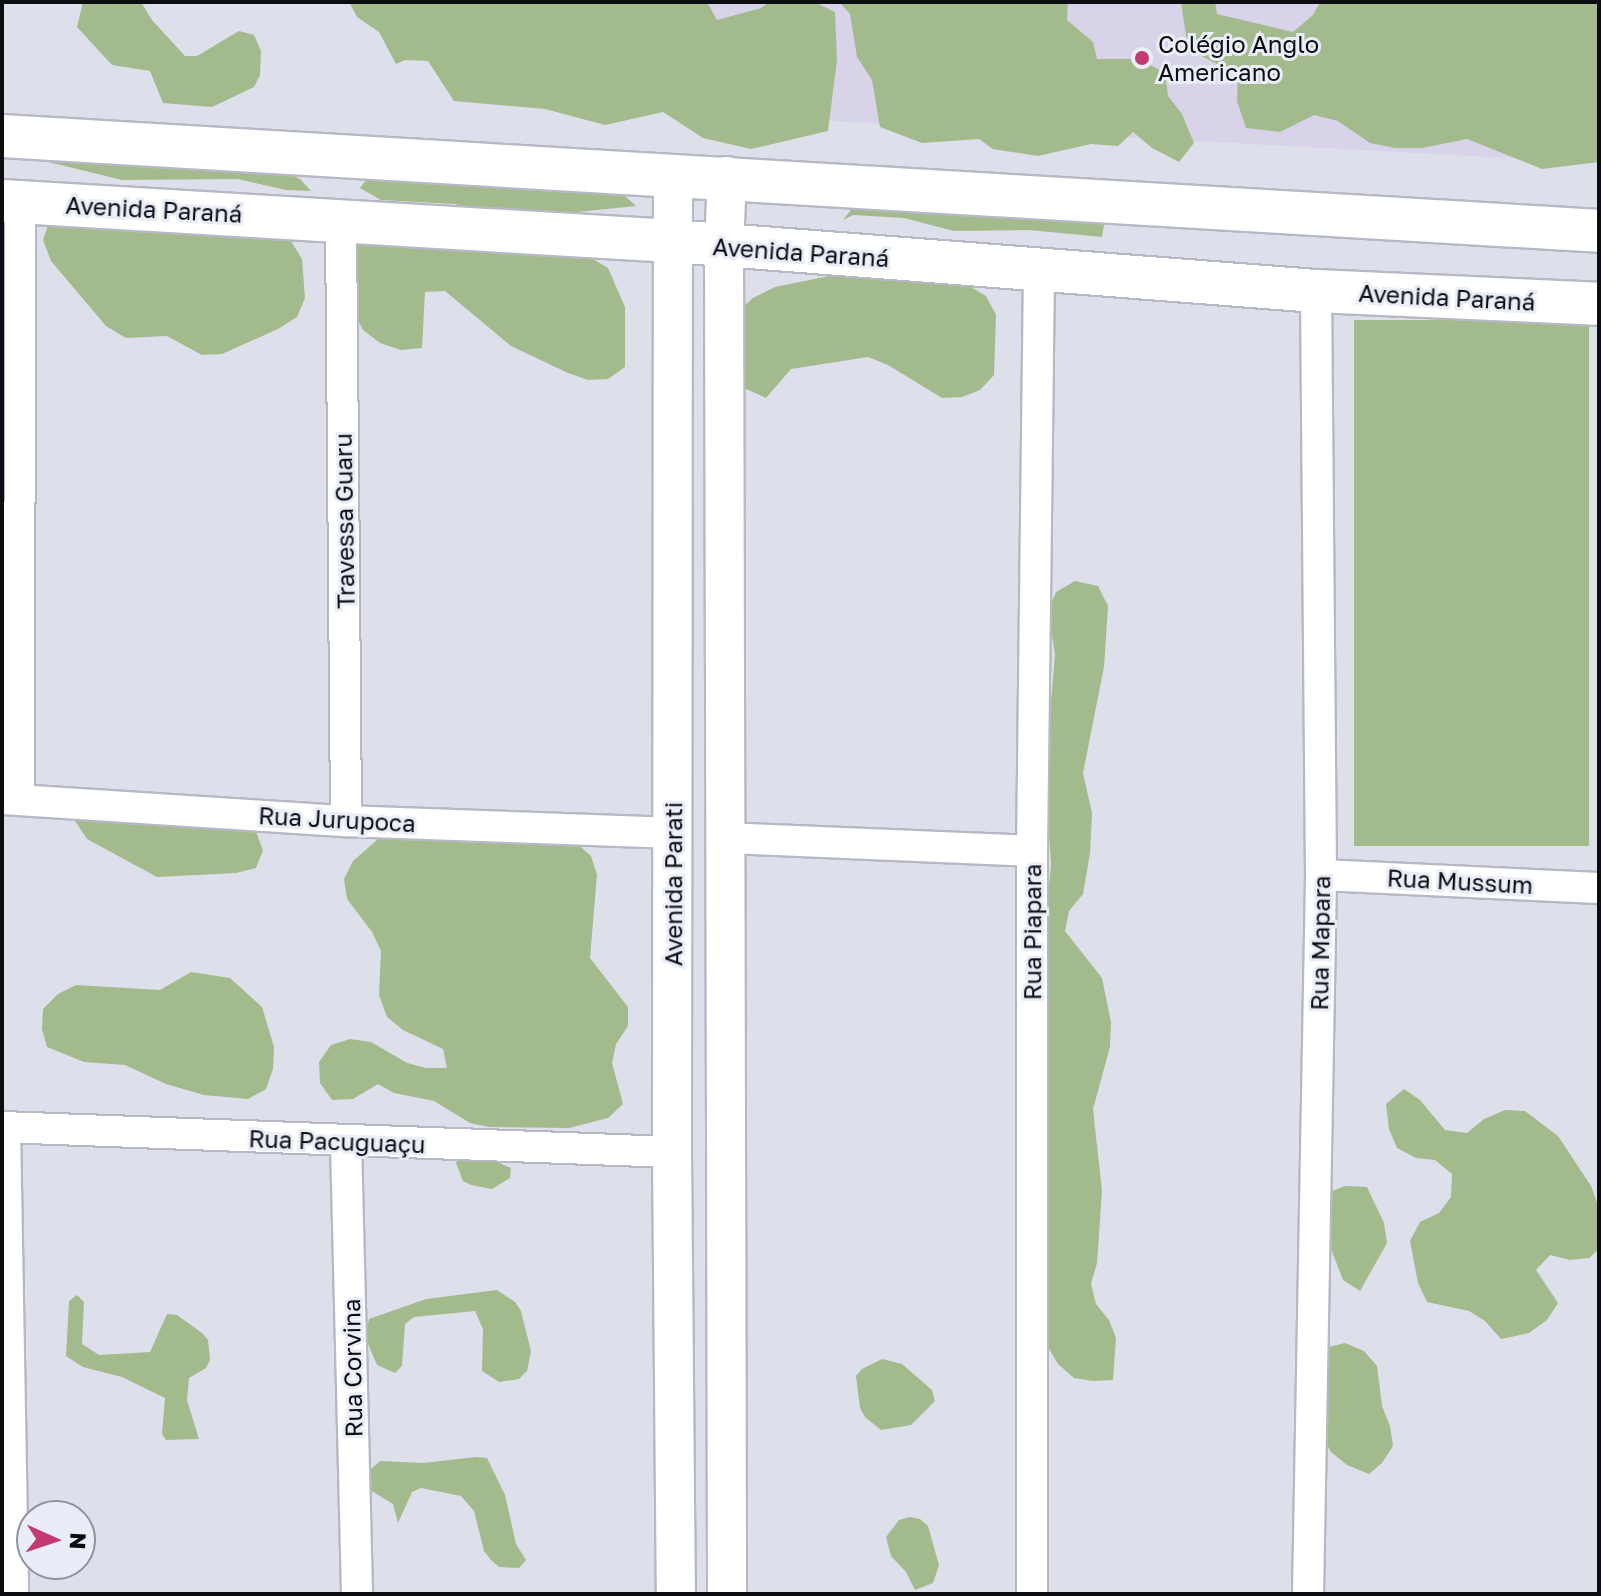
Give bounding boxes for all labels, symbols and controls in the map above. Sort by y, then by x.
place label: Colégio Anglo Americano [1158,30,1319,86]
marker: Colégio Anglo Americano [1133,49,1151,67]
street label: Avenida Paraná [65,190,243,228]
street label: Avenida Paraná [712,231,890,273]
street label: Avenida Paraná [1358,278,1536,316]
street label: Travessa Guaru [328,433,360,609]
street label: Rua Jurupoca [258,800,416,838]
street label: Avenida Parati [659,802,687,966]
street label: Rua Mussum [1386,863,1534,899]
street label: Rua Piapara [1018,864,1046,1000]
street label: Rua Mapara [1304,875,1336,1011]
street label: Rua Pacuguaçu [248,1124,426,1158]
street label: Rua Corvina [336,1298,368,1438]
north arrow [16,1500,96,1580]
text: N [65,1532,92,1550]

